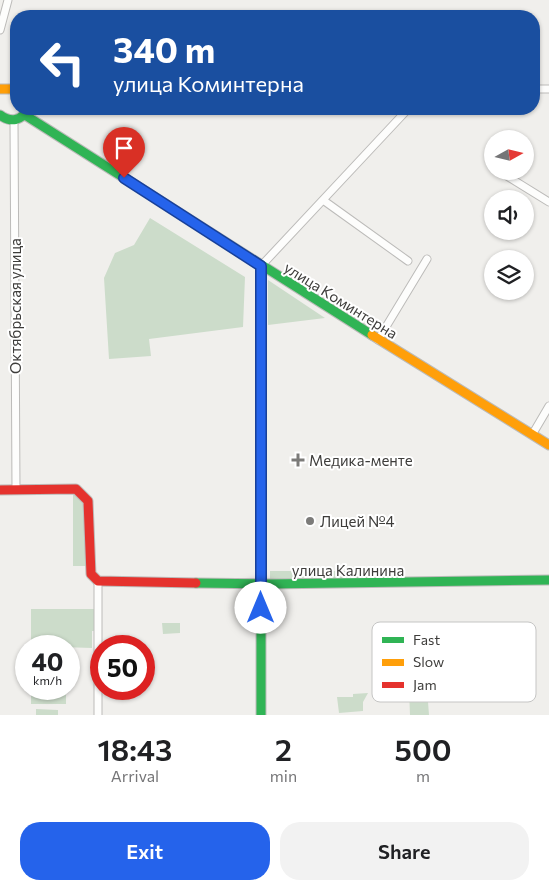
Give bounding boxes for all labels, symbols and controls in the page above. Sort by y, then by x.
text: 340 m [113,27,215,70]
icon: left [30,30,95,95]
text: улица Коминтерна [113,70,304,97]
pin [103,127,145,178]
north arrow [484,130,534,180]
map controls [484,130,534,300]
icon: arrive [110,134,138,162]
button: sound [484,190,534,240]
street label: Октябрьская улица [6,238,24,374]
button: layers [484,250,534,300]
street label: улица Коминтерна [281,258,401,342]
place label: Медика-менте [309,451,413,469]
marker: Медика-менте [291,453,305,467]
place label: Лицей №4 [320,512,395,530]
marker: Лицей №4 [304,515,316,527]
street label: улица Калинина [292,561,404,579]
position arrow [234,581,286,633]
legend [372,622,536,702]
text: Fast [413,631,440,648]
speed limit sign: 50 [90,635,155,700]
text: 40 [32,646,63,676]
text: Slow [413,653,444,670]
text: km/h [33,673,62,687]
text: Jam [413,676,437,693]
text: 18:43 [97,730,172,767]
text: 2 [275,730,292,767]
text: 500 [395,730,452,767]
text: Arrival [111,766,159,785]
text: min [270,766,297,785]
text: m [416,766,430,785]
button: Exit [20,822,270,880]
button: Share [280,822,529,880]

